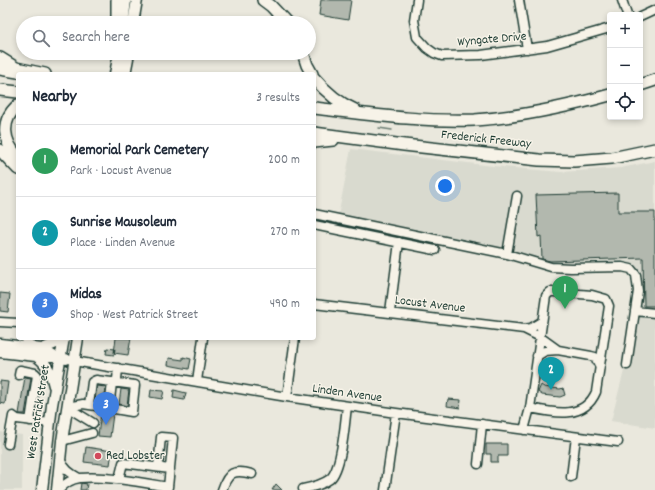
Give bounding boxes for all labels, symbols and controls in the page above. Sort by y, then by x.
map controls [607,12,643,120]
button: + [607,12,643,48]
search box [16,16,316,60]
icon: search [30,27,52,49]
text: Search here [62,27,130,49]
street label: Wyngate Drive [457,28,528,52]
button: − [607,48,643,84]
button: locate [607,84,643,120]
text: Nearby [32,86,76,110]
text: 3 results [256,89,300,108]
street label: Frederick Freeway [440,126,533,154]
text: Memorial Park Cemetery [70,140,208,162]
text: 1 [44,151,46,170]
text: 200 m [268,151,300,170]
text: Park · Locust Avenue [70,162,172,181]
your location [435,176,455,196]
text: Sunrise Mausoleum [70,212,177,234]
text: 2 [42,223,48,242]
text: 270 m [270,223,300,242]
text: Place · Linden Avenue [70,234,175,253]
pin: 1 [552,276,578,309]
text: Midas [70,284,102,306]
street label: Locust Avenue [394,291,467,319]
text: 3 [42,295,48,314]
text: 490 m [270,295,300,314]
text: Shop · West Patrick Street [70,306,198,325]
pin: 2 [538,357,564,390]
street label: West Patrick Street [22,363,56,461]
street label: Linden Avenue [311,380,383,408]
pin: 3 [93,392,119,425]
place label: Red Lobster [106,447,165,466]
marker: Red Lobster [93,451,103,461]

